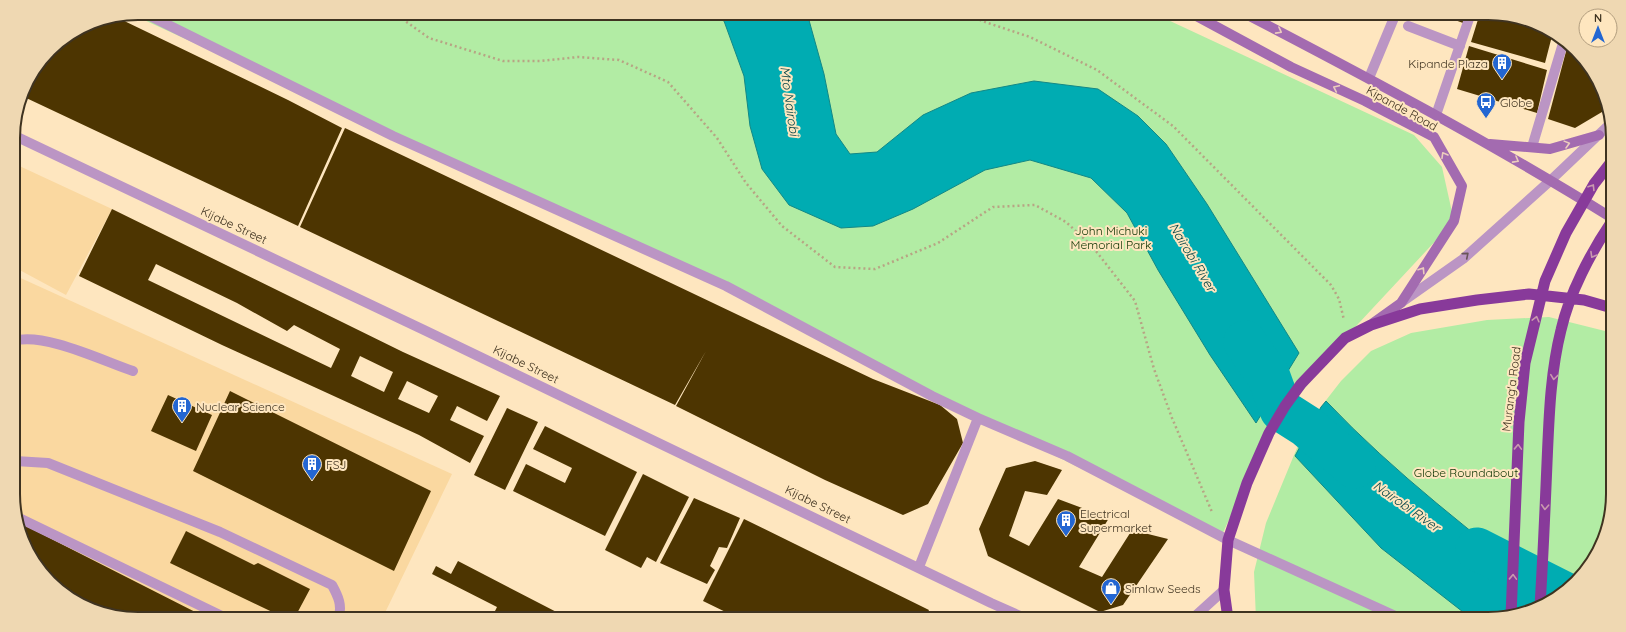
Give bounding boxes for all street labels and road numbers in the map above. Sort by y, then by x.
street label: Kipande Road [1364,82,1440,134]
street label: Kijabe Street [199,203,269,247]
street label: Kijabe Street [491,342,561,386]
street label: Murang'a Road [1498,346,1524,432]
street label: Kijabe Street [783,482,853,526]

